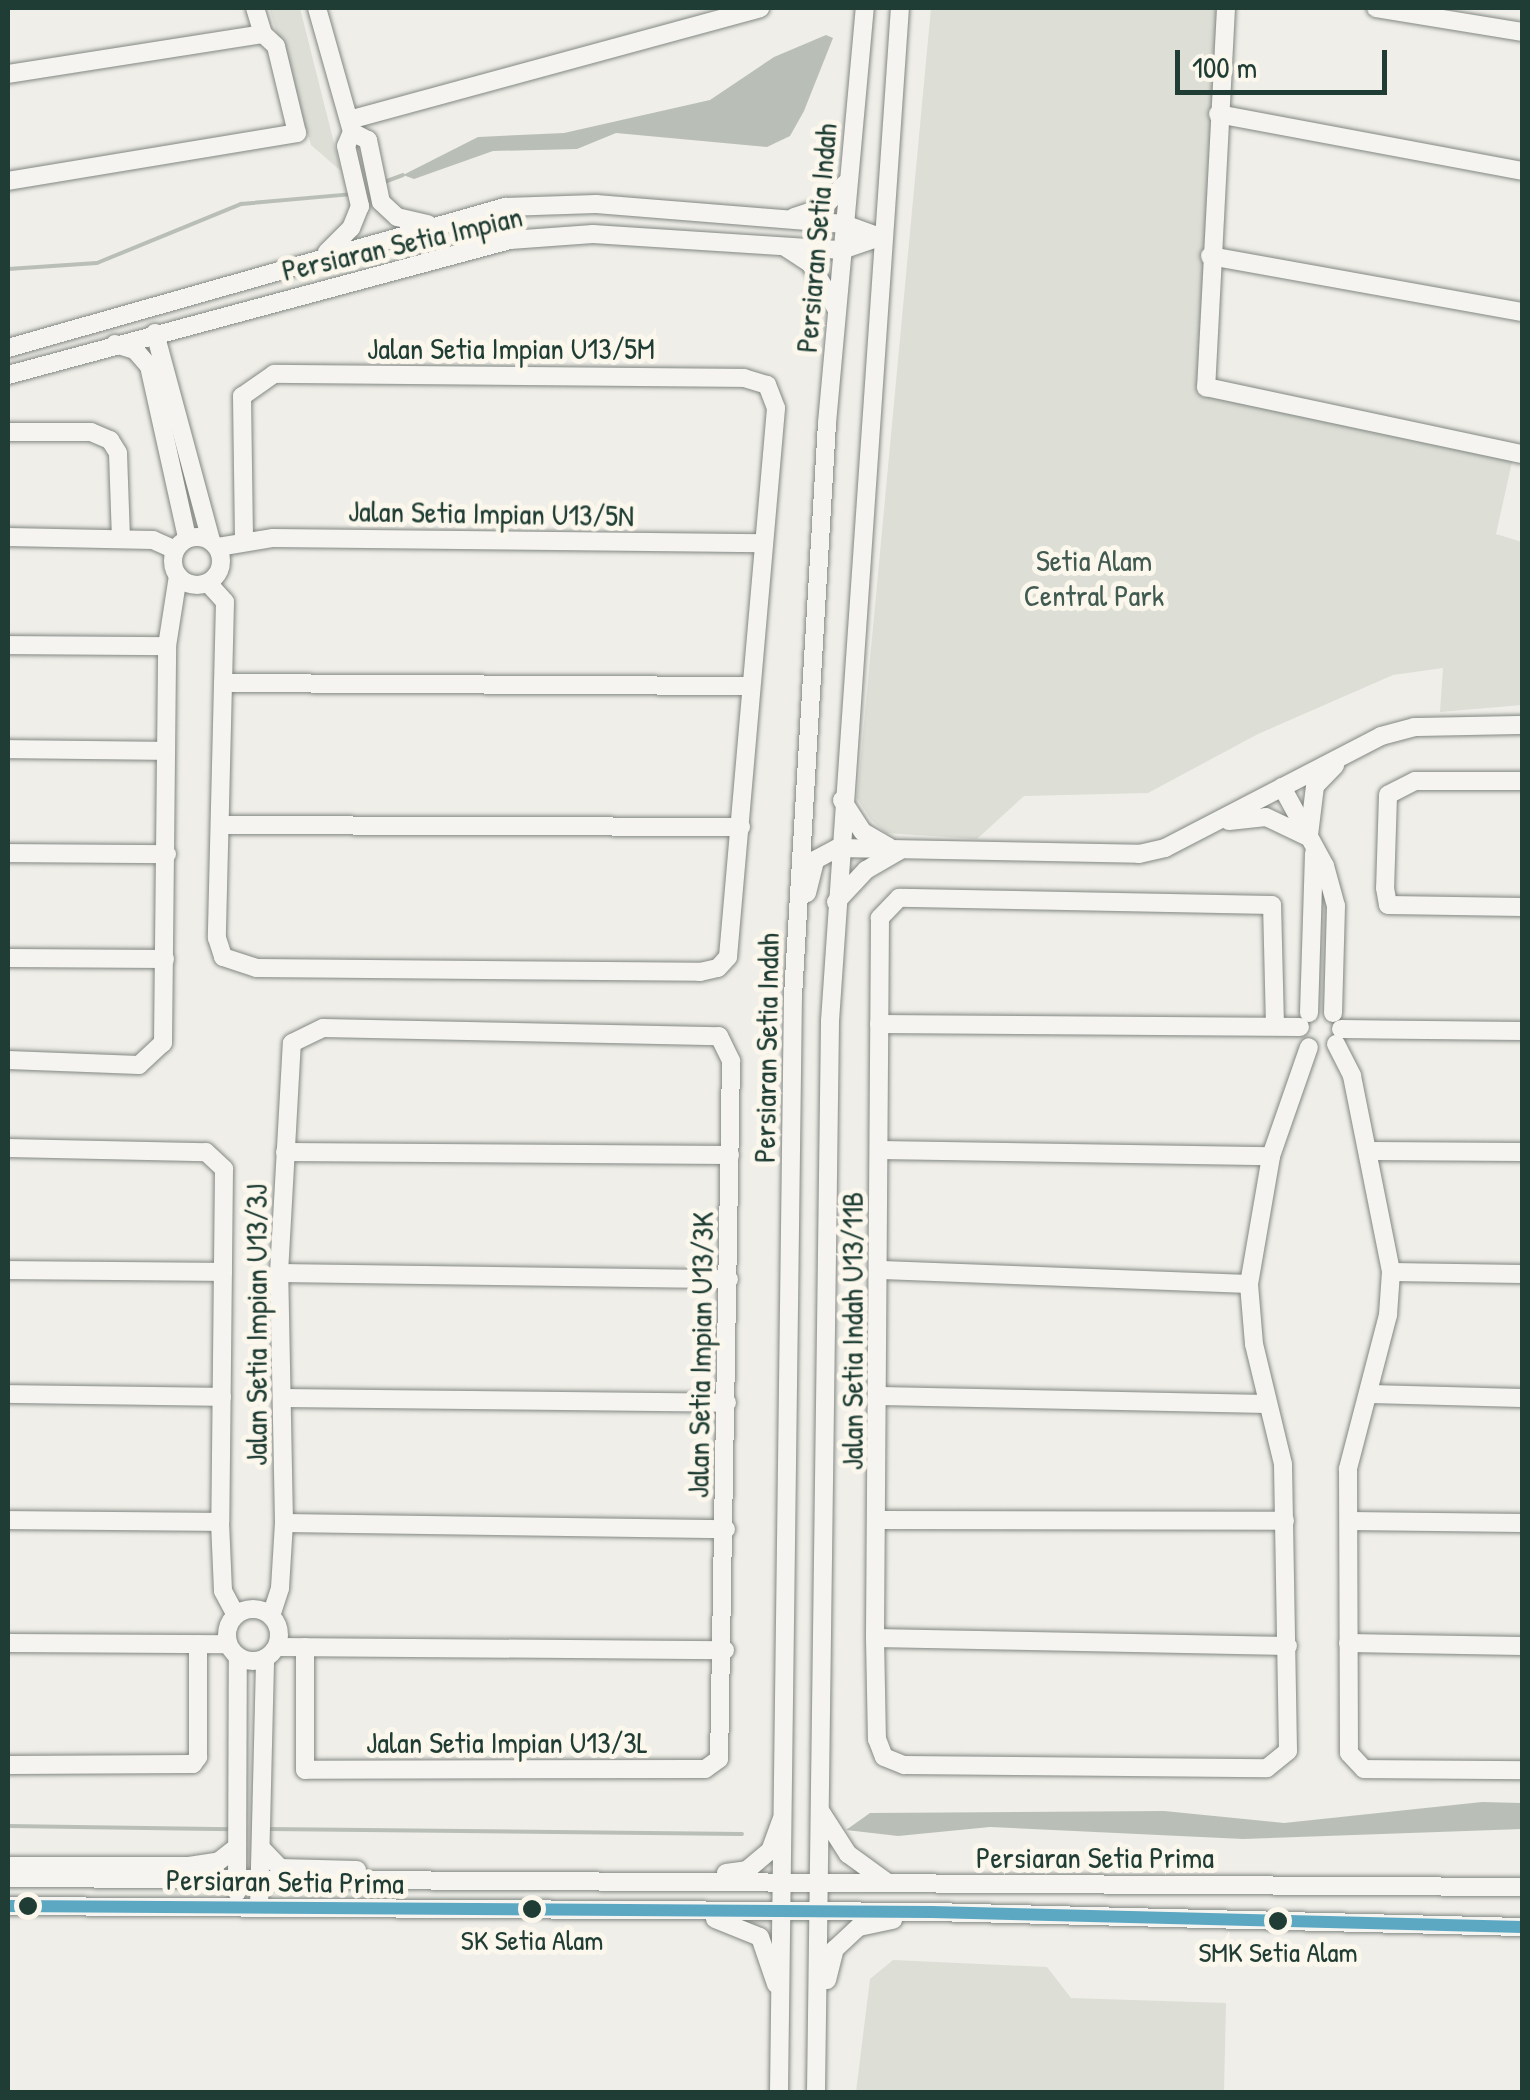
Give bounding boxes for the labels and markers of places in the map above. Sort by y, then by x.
unlabelled marker [18,1896,38,1916]
marker: SK Setia Alam [522,1899,542,1919]
marker: SMK Setia Alam [1268,1911,1288,1931]
place label: SK Setia Alam [461,1923,603,1957]
place label: SMK Setia Alam [1198,1935,1358,1969]

